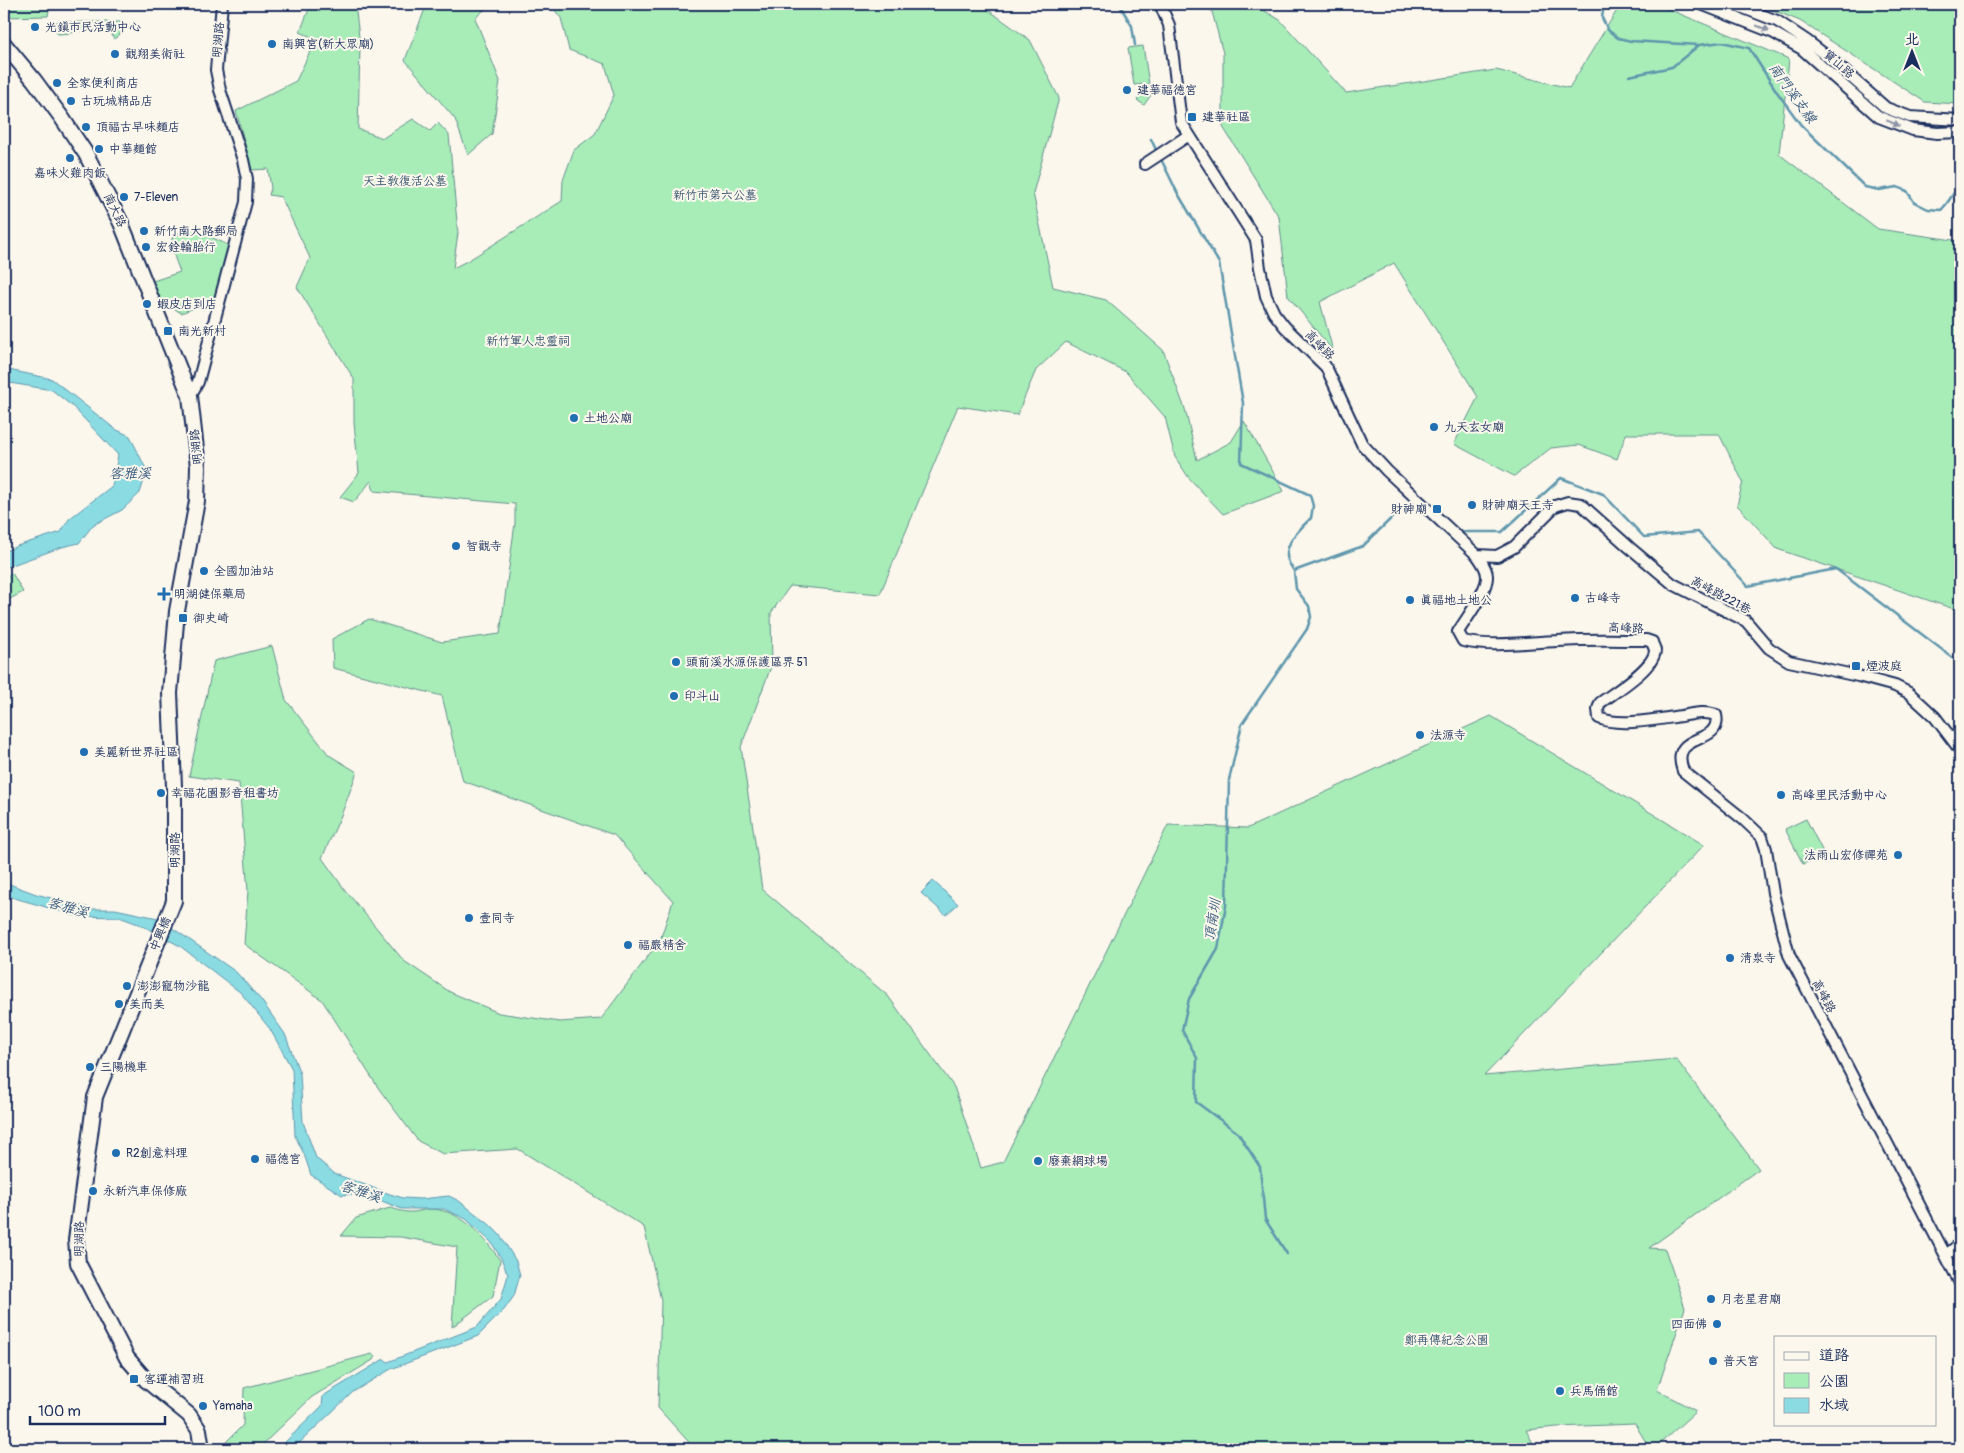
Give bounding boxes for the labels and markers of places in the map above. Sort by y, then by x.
place label: 光鎮市民活動中心 [45,20,141,35]
marker: 光鎮市民活動中心 [29,21,41,33]
place label: 南興宮(新大眾廟) [282,37,374,52]
marker: 南興宮(新大眾廟) [266,38,278,50]
place label: 觀翔美術社 [125,47,185,62]
marker: 觀翔美術社 [109,48,121,60]
place label: 全家便利商店 [67,76,139,91]
marker: 全家便利商店 [51,77,63,89]
place label: 建華福德宫 [1137,83,1197,98]
marker: 建華福德宫 [1121,84,1133,96]
place label: 古玩城精品店 [81,94,153,109]
marker: 古玩城精品店 [65,95,77,107]
place label: 建華社區 [1202,110,1250,125]
marker: 建華社區 [1186,111,1198,123]
place label: 頂福古早味麵店 [96,120,180,135]
marker: 頂福古早味麵店 [80,121,92,133]
place label: 中華麵館 [109,142,157,157]
marker: 中華麵館 [93,143,105,155]
marker: 嘉味火雞肉飯 [64,152,76,164]
place label: 嘉味火雞肉飯 [34,166,106,181]
place label: 7-Eleven [134,190,179,205]
marker: 7-Eleven [118,191,130,203]
place label: 新竹南大路郵局 [154,224,238,239]
marker: 新竹南大路郵局 [138,225,150,237]
place label: 宏銓輪胎行 [156,240,216,255]
marker: 宏銓輪胎行 [140,241,152,253]
place label: 蝦皮店到店 [157,297,217,312]
marker: 蝦皮店到店 [141,298,153,310]
place label: 南光新村 [178,324,226,339]
marker: 南光新村 [162,325,174,337]
place label: 土地公廟 [584,411,632,426]
marker: 土地公廟 [568,412,580,424]
place label: 九天玄女廟 [1444,420,1504,435]
marker: 九天玄女廟 [1428,421,1440,433]
place label: 財神廟天王寺 [1482,498,1554,513]
marker: 財神廟天王寺 [1466,499,1478,511]
place label: 財神廟 [1391,502,1427,517]
marker: 財神廟 [1431,503,1443,515]
place label: 智觀寺 [466,539,502,554]
marker: 智觀寺 [450,540,462,552]
place label: 全國加油站 [214,564,274,579]
marker: 全國加油站 [198,565,210,577]
place label: 明湖健保藥局 [174,587,246,602]
marker: 明湖健保藥局 [158,588,170,600]
place label: 古峰寺 [1585,591,1621,606]
marker: 古峰寺 [1569,592,1581,604]
place label: 真福地土地公 [1420,593,1492,608]
marker: 真福地土地公 [1404,594,1416,606]
place label: 御史崎 [193,611,229,626]
marker: 御史崎 [177,612,189,624]
place label: 頭前溪水源保護區界 51 [686,655,808,670]
marker: 頭前溪水源保護區界 51 [670,656,682,668]
place label: 煙波庭 [1866,659,1902,674]
marker: 煙波庭 [1850,660,1862,672]
place label: 印斗山 [684,689,720,704]
marker: 印斗山 [668,690,680,702]
place label: 法源寺 [1430,728,1466,743]
marker: 法源寺 [1414,729,1426,741]
place label: 美麗新世界社區 [94,745,178,760]
marker: 美麗新世界社區 [78,746,90,758]
place label: 幸福花園影音租書坊 [171,786,279,801]
marker: 幸福花園影音租書坊 [155,787,167,799]
place label: 高峰里民活動中心 [1791,788,1887,803]
marker: 高峰里民活動中心 [1775,789,1787,801]
place label: 法雨山宏修禪苑 [1804,848,1888,863]
marker: 法雨山宏修禪苑 [1892,849,1904,861]
place label: 壹同寺 [479,911,515,926]
marker: 壹同寺 [463,912,475,924]
place label: 福嚴精舍 [638,938,686,953]
marker: 福嚴精舍 [622,939,634,951]
place label: 清泉寺 [1740,951,1776,966]
marker: 清泉寺 [1724,952,1736,964]
place label: 澎澎寵物沙龍 [137,979,210,994]
marker: 澎澎寵物沙龍 [121,980,133,992]
place label: 美而美 [129,997,165,1012]
marker: 美而美 [113,998,125,1010]
place label: 三陽機車 [100,1060,148,1075]
marker: 三陽機車 [84,1061,96,1073]
place label: R2創意料理 [126,1146,188,1161]
marker: R2創意料理 [110,1147,122,1159]
place label: 福德宮 [265,1152,301,1167]
marker: 福德宮 [249,1153,261,1165]
place label: 廢棄網球場 [1048,1154,1108,1169]
marker: 廢棄網球場 [1032,1155,1044,1167]
place label: 永新汽車保修廠 [103,1184,187,1199]
marker: 永新汽車保修廠 [87,1185,99,1197]
place label: 月老星君廟 [1721,1292,1781,1307]
marker: 月老星君廟 [1705,1293,1717,1305]
place label: 四面佛 [1671,1317,1707,1332]
marker: 四面佛 [1711,1318,1723,1330]
place label: 普天宮 [1723,1354,1759,1369]
marker: 普天宮 [1707,1355,1719,1367]
place label: 客運補習班 [144,1372,204,1387]
marker: 客運補習班 [128,1373,140,1385]
place label: 兵馬俑館 [1570,1384,1618,1399]
marker: 兵馬俑館 [1554,1385,1566,1397]
place label: Yamaha [212,1399,253,1414]
marker: Yamaha [197,1400,209,1412]

